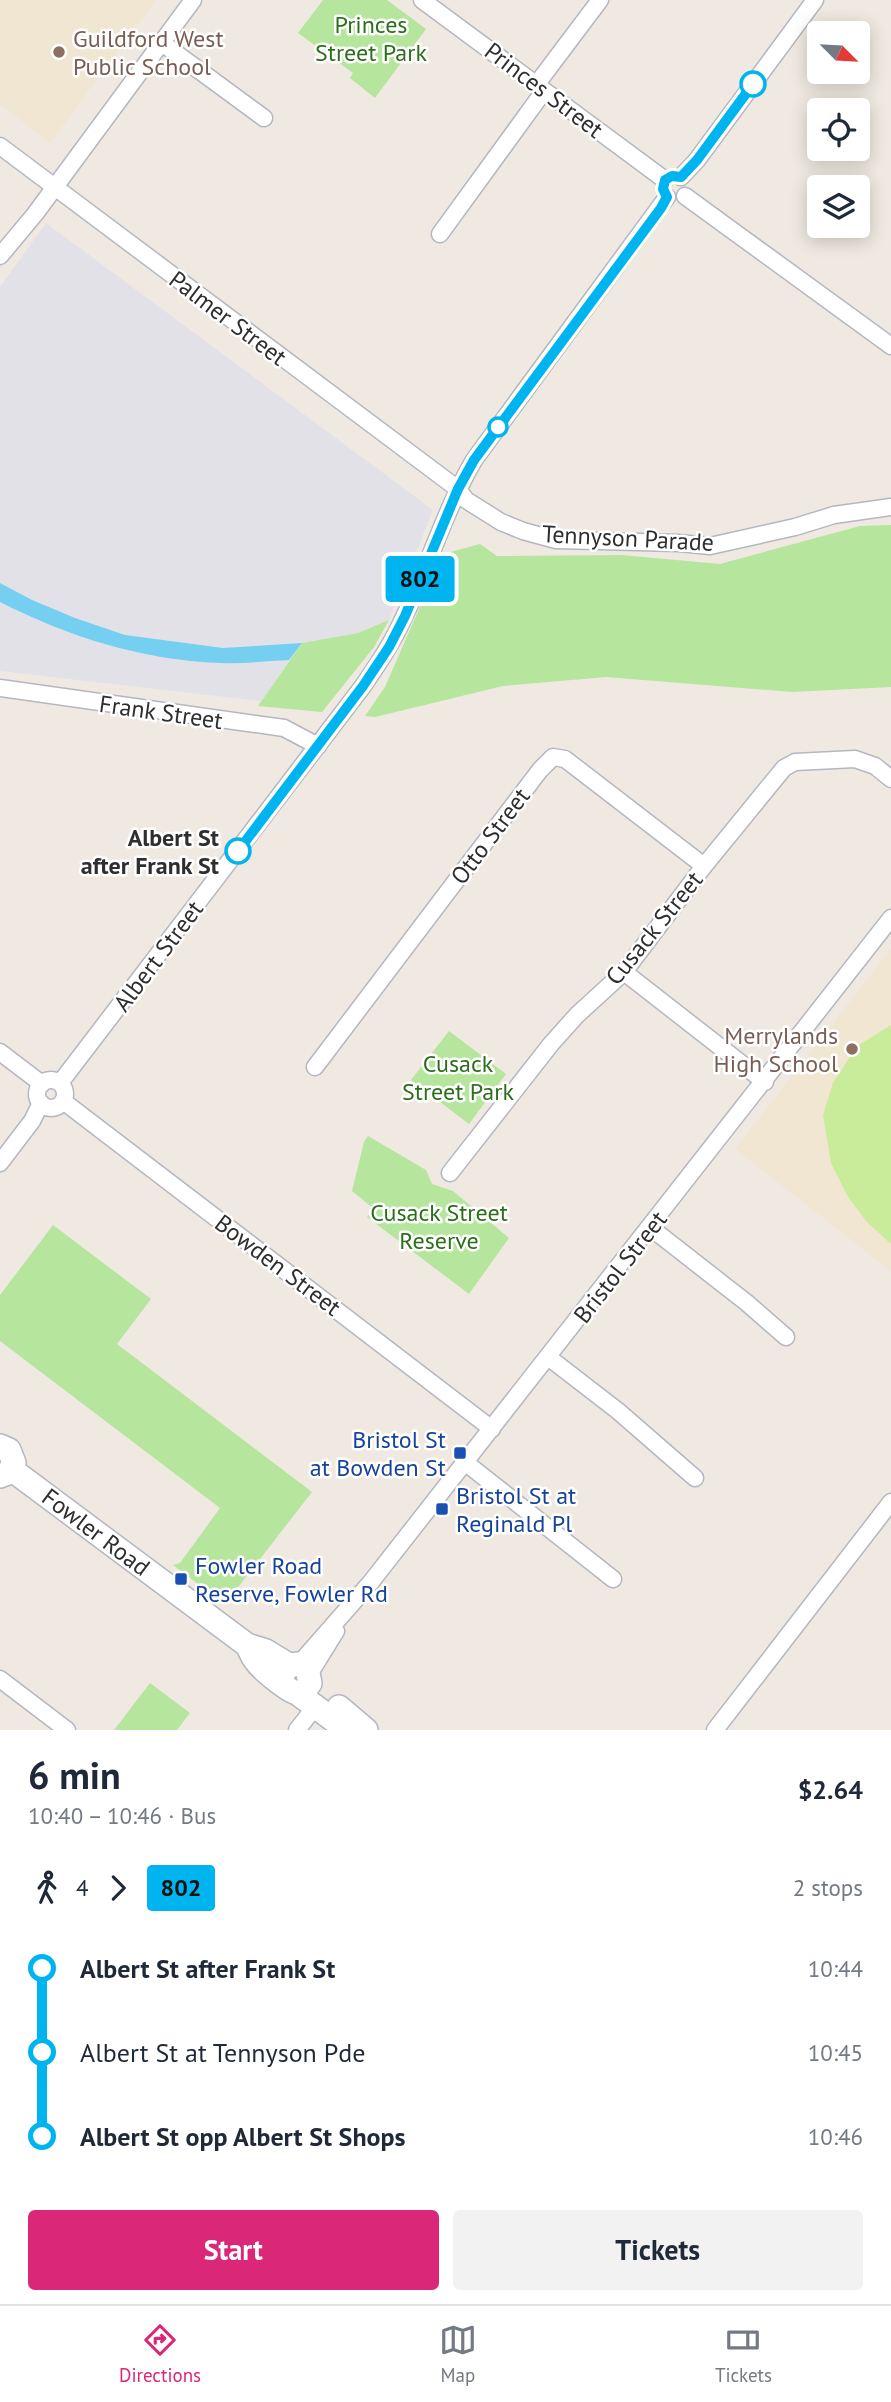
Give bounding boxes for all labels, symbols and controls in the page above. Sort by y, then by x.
park label: Princes Street Park [315,9,427,68]
north arrow [807,21,870,84]
map controls [807,21,870,238]
place label: Guildford West Public School [73,23,224,82]
street label: Princes Street [479,35,609,145]
marker: Guildford West Public School [51,44,67,60]
unlabelled marker [740,71,766,97]
button: locate [807,98,870,161]
button: layers [807,175,870,238]
street label: Palmer Street [163,264,293,372]
unlabelled marker [488,417,508,437]
street label: Tennyson Parade [541,518,715,558]
line badge: 802 [380,556,460,602]
text: 802 [400,563,440,594]
street label: Frank Street [97,688,225,736]
street label: Otto Street [444,782,536,890]
place label: Albert St after Frank St [81,822,220,881]
marker: Albert St after Frank St [225,838,251,864]
street label: Cusack Street [599,865,709,991]
street label: Albert Street [106,894,210,1018]
place label: Merrylands High School [714,1020,838,1079]
marker: Merrylands High School [844,1041,860,1057]
park label: Cusack Street Park [402,1048,514,1107]
park label: Cusack Street Reserve [370,1197,508,1256]
street label: Bristol Street [566,1205,674,1329]
street label: Bowden Street [209,1207,347,1323]
place label: Bristol St at Bowden St [310,1424,446,1483]
marker: Bristol St at Bowden St [452,1445,468,1461]
place label: Bristol St at Reginald Pl [456,1480,576,1539]
street label: Fowler Road [36,1481,156,1583]
marker: Bristol St at Reginald Pl [434,1501,450,1517]
place label: Fowler Road Reserve, Fowler Rd [195,1550,388,1609]
marker: Fowler Road Reserve, Fowler Rd [173,1571,189,1587]
text: 6 min [28,1750,121,1799]
text: $2.64 [798,1773,863,1806]
text: 10:40 – 10:46 · Bus [28,1801,216,1830]
icon: walk [28,1869,66,1907]
icon: forward [99,1869,137,1907]
text: 802 [161,1872,201,1903]
text: 4 [76,1873,89,1902]
text: 2 stops [793,1873,863,1902]
text: Albert St after Frank St [80,1952,335,1985]
text: 10:44 [808,1954,863,1983]
text: Albert St at Tennyson Pde [80,2036,365,2069]
text: 10:45 [808,2038,863,2067]
text: Albert St opp Albert St Shops [80,2120,406,2153]
text: 10:46 [808,2122,863,2151]
button: Start [28,2210,439,2290]
button: Tickets [453,2210,863,2290]
tab: Directions [119,2321,201,2387]
tab: Map [439,2321,477,2387]
tab: Tickets [715,2321,772,2387]

